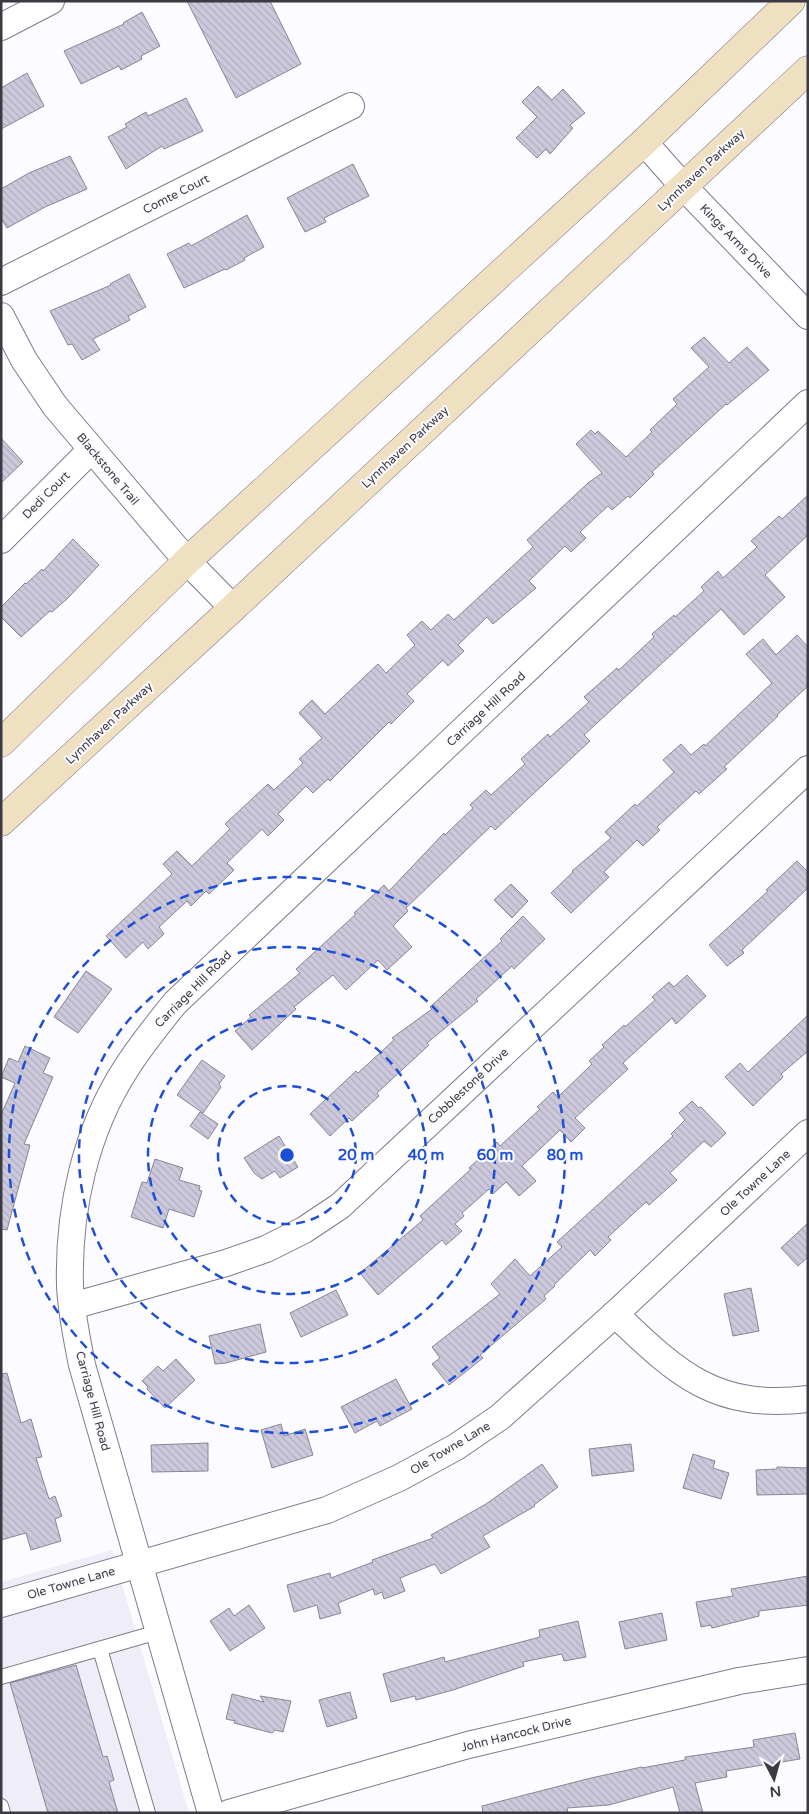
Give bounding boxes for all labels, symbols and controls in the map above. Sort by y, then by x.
street label: Lynnhaven Parkway [655,126,748,214]
street label: Comte Court [140,171,212,217]
street label: Kings Arms Drive [697,201,775,281]
street label: Lynnhaven Parkway [359,403,452,491]
street label: Blackstone Trail [74,430,142,508]
street label: Dedi Court [19,468,73,522]
street label: Carriage Hill Road [444,669,528,749]
street label: Lynnhaven Parkway [63,679,156,767]
street label: Carriage Hill Road [152,948,234,1030]
street label: Cobblestone Drive [425,1045,511,1127]
centre of rings [278,1146,296,1164]
text: 20 m [338,1146,374,1164]
text: 40 m [408,1146,444,1164]
text: 60 m [477,1146,513,1164]
text: 80 m [547,1146,583,1164]
street label: Ole Towne Lane [717,1147,793,1219]
street label: Carriage Hill Road [73,1350,113,1452]
street label: Ole Towne Lane [407,1419,493,1477]
street label: Ole Towne Lane [25,1564,117,1602]
street label: John Hancock Drive [459,1713,573,1754]
north arrow [749,1754,799,1804]
text: N [769,1782,782,1800]

